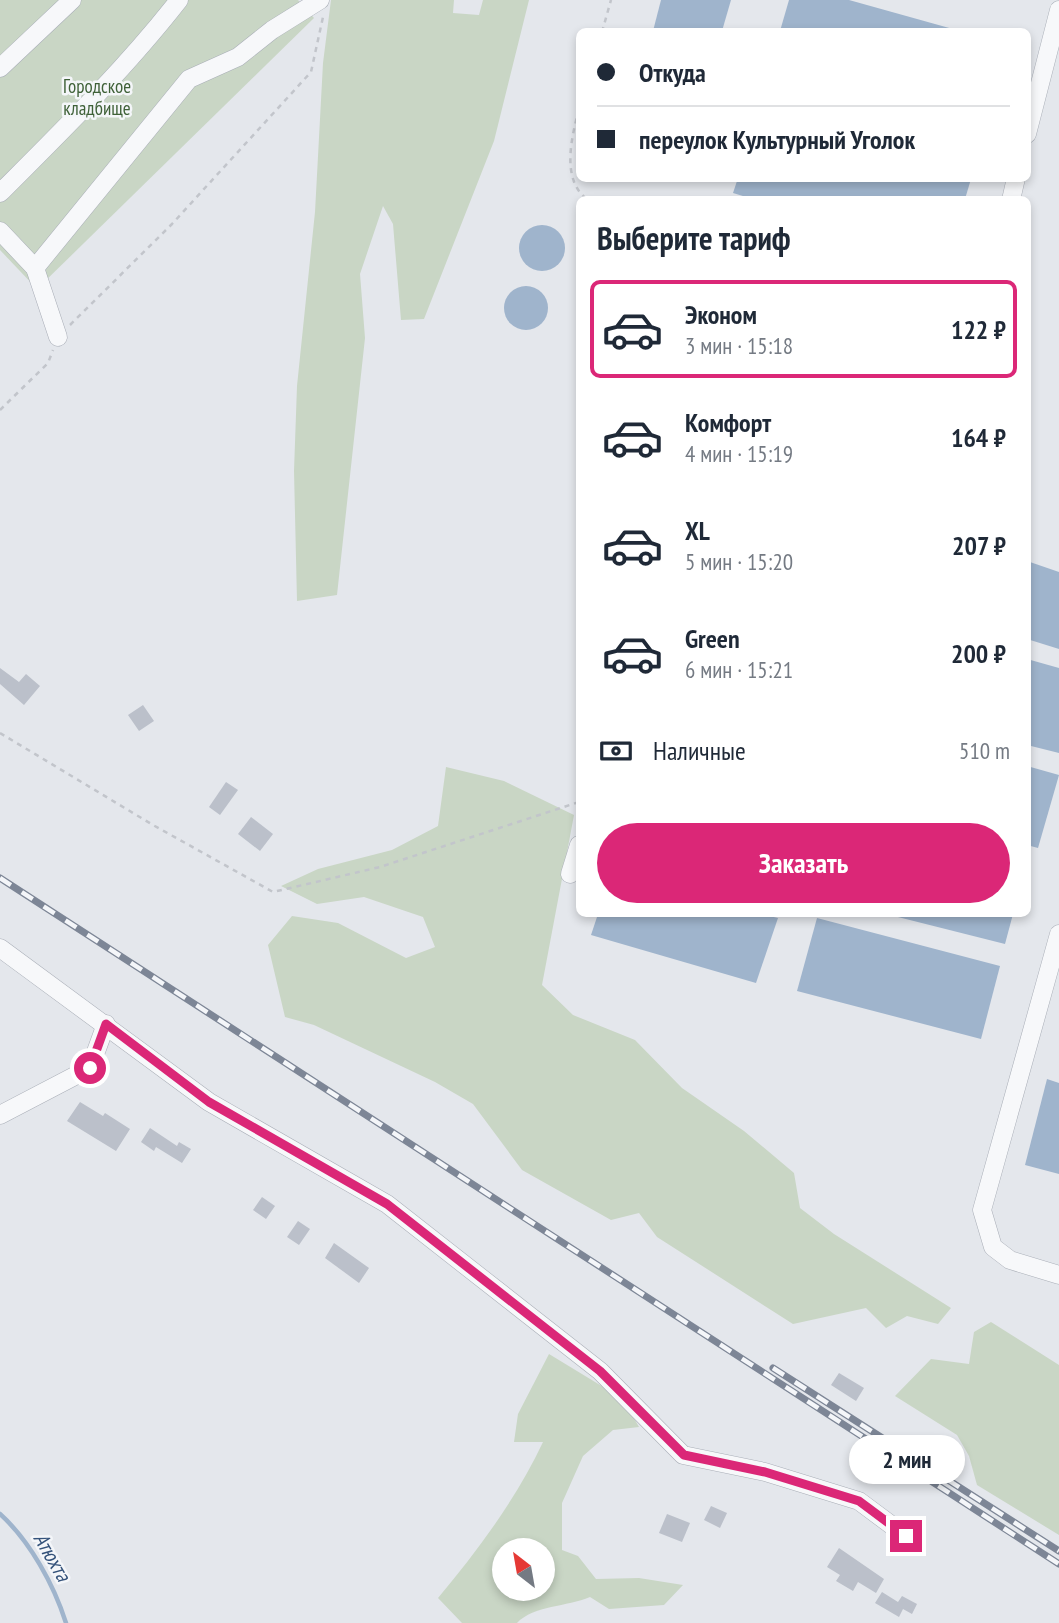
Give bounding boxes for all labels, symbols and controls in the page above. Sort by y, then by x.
text: Откуда [639,56,706,89]
park label: Городское кладбище [63,74,131,120]
text: переулок Культурный Уголок [639,123,915,156]
text: Выберите тариф [597,217,791,259]
icon: car [601,298,664,361]
text: Эконом [685,298,757,331]
text: 122 ₽ [951,313,1006,346]
text: 3 мин · 15:18 [685,331,793,360]
icon: car [601,406,664,469]
text: Комфорт [685,406,771,439]
text: 164 ₽ [951,421,1006,454]
text: 4 мин · 15:19 [685,439,793,468]
icon: car [601,514,664,577]
text: XL [685,514,710,547]
text: 207 ₽ [952,529,1006,562]
text: 5 мин · 15:20 [685,547,793,576]
icon: car [601,622,664,685]
text: Green [685,622,740,655]
text: 200 ₽ [951,637,1006,670]
text: 6 мин · 15:21 [685,655,793,684]
icon: cash [597,732,635,770]
text: Наличные [653,734,746,767]
text: 510 m [959,736,1010,765]
button: Заказать [597,823,1010,903]
route start [74,1052,106,1084]
callout: 2 мин [848,1434,964,1484]
text: 2 мин [882,1445,932,1474]
route end [890,1520,922,1552]
water label: Атюхта [28,1528,78,1587]
north arrow [492,1538,555,1601]
map controls [492,1538,555,1601]

